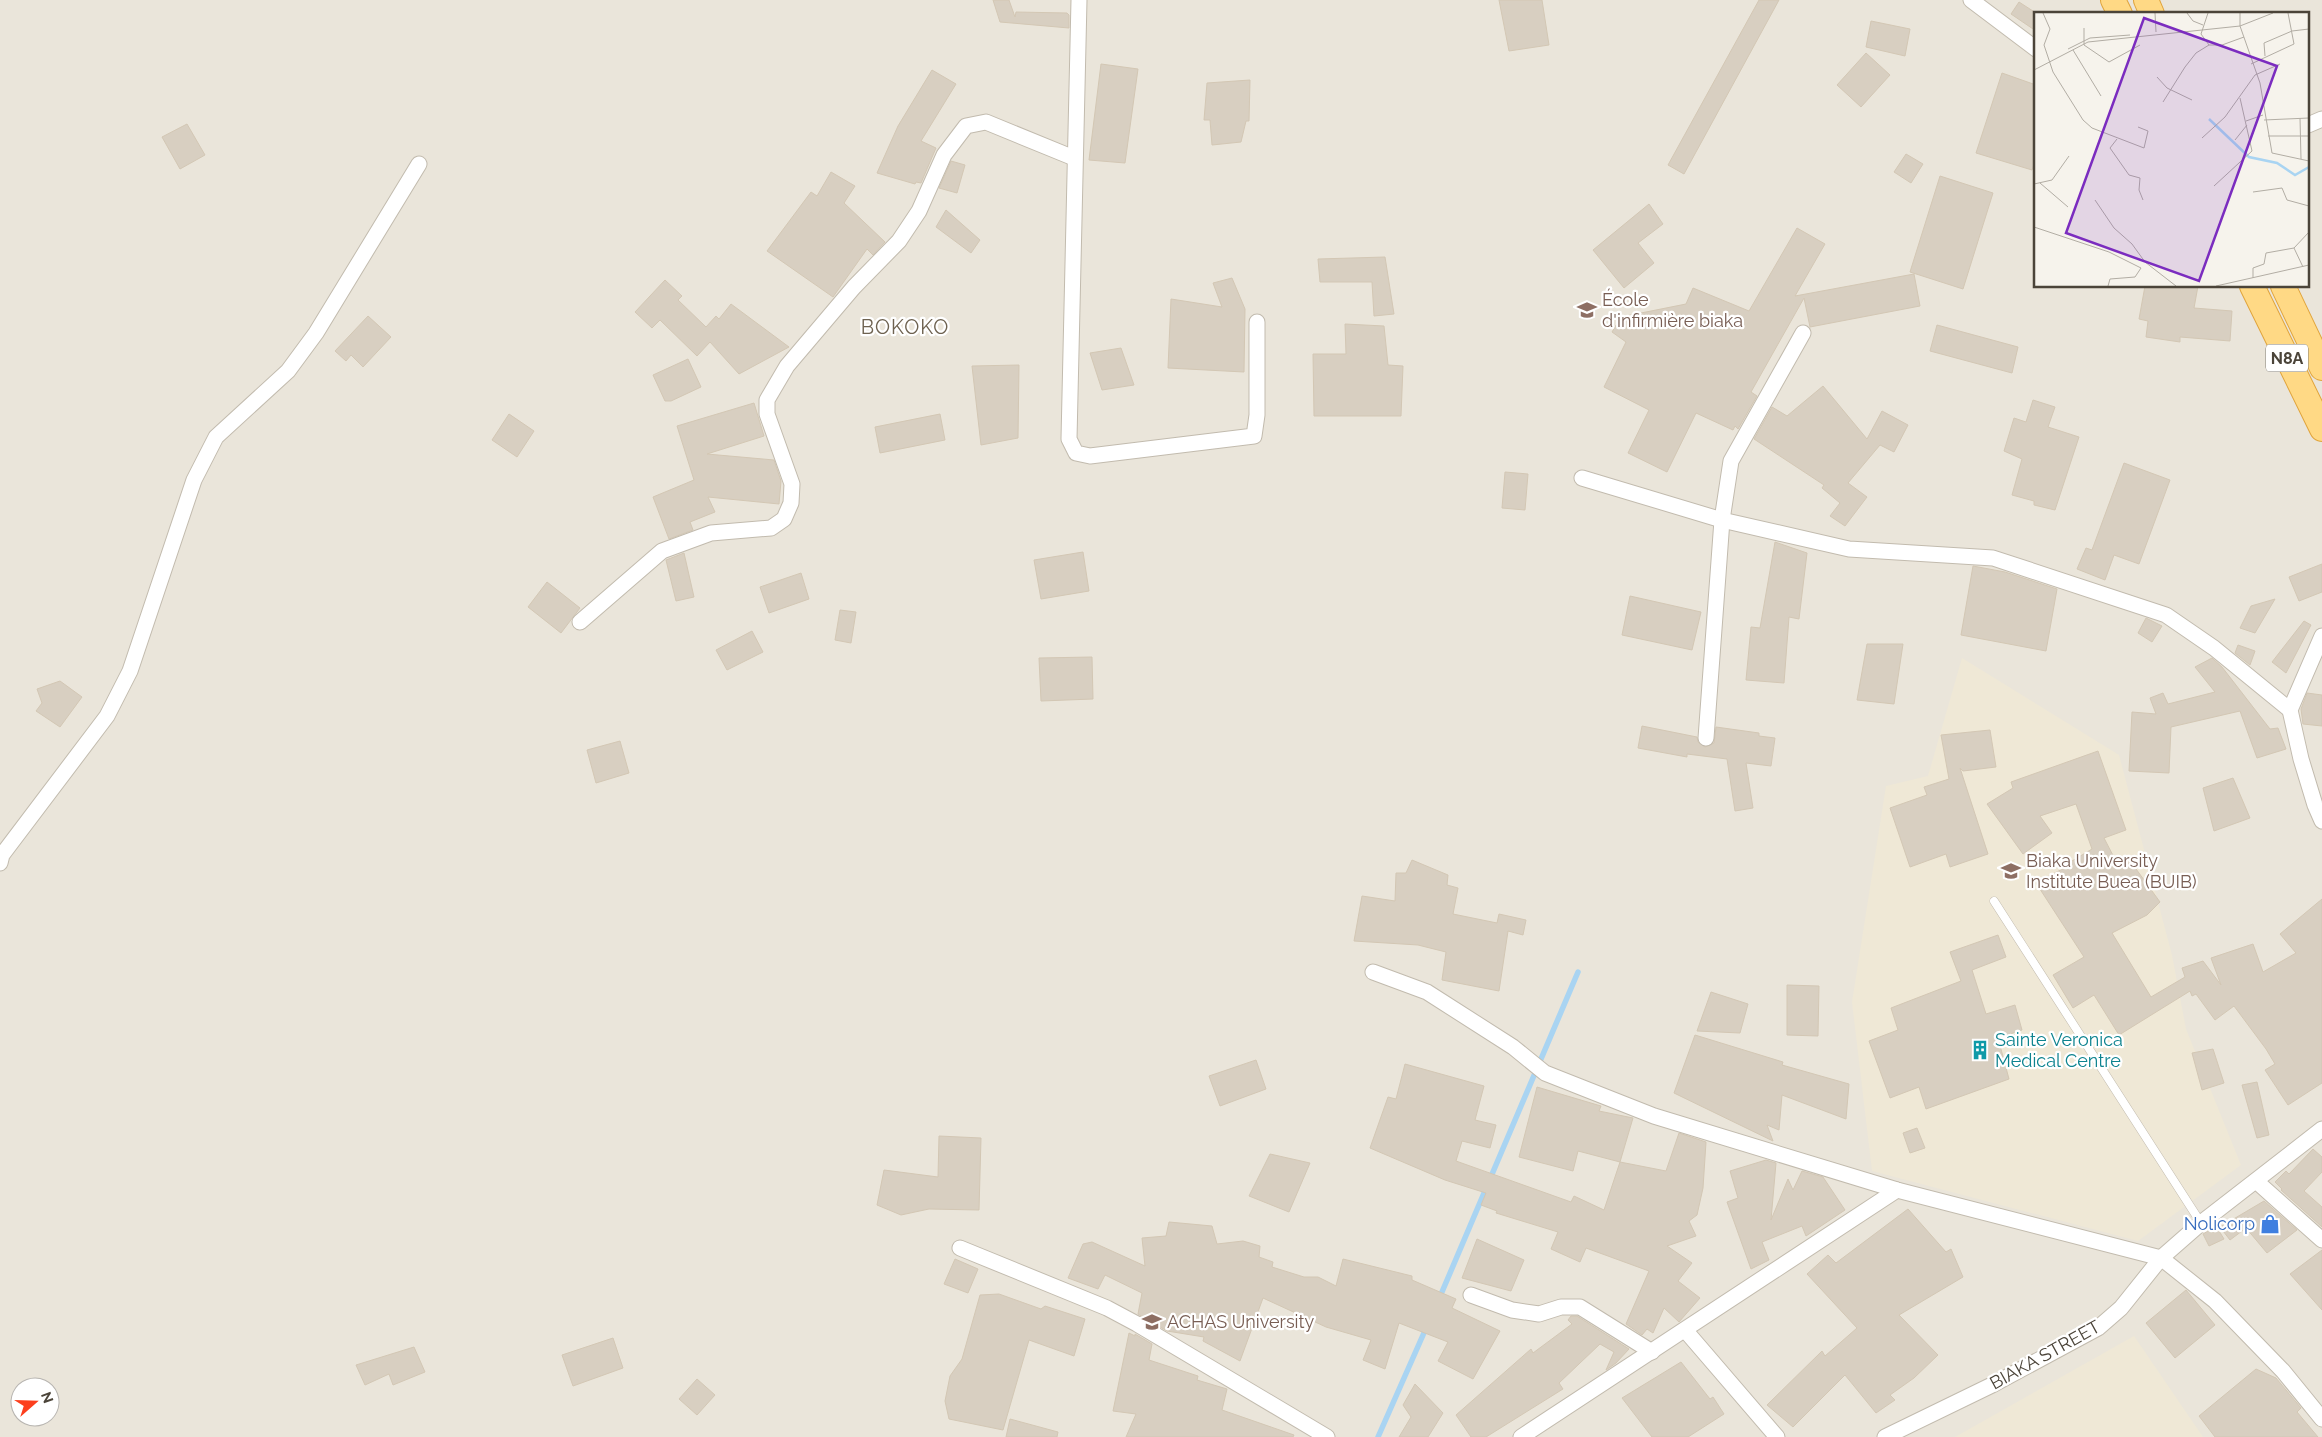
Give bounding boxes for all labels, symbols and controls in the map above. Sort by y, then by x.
inset map [2034,12,2310,288]
place label: École d'infirmière biaka [1602,288,1743,331]
school or university icon: École d'infirmière biaka [1576,299,1598,321]
district label: BOKOKO [861,315,949,339]
road number: N8A [2266,344,2308,372]
place label: Biaka University Institute Buea (BUIB) [2026,850,2197,892]
school or university icon: Biaka University Institute Buea (BUIB) [2000,860,2022,882]
place label: Sainte Veronica Medical Centre [1995,1029,2123,1071]
building icon: Sainte Veronica Medical Centre [1969,1039,1991,1061]
place label: Nolicorp [2184,1213,2255,1234]
shop icon: Nolicorp [2259,1213,2281,1235]
school or university icon: ACHAS University [1141,1311,1163,1333]
place label: ACHAS University [1167,1311,1315,1332]
street label: BIAKA STREET [1986,1316,2104,1394]
north arrow [10,1377,60,1427]
text: N [38,1390,57,1405]

